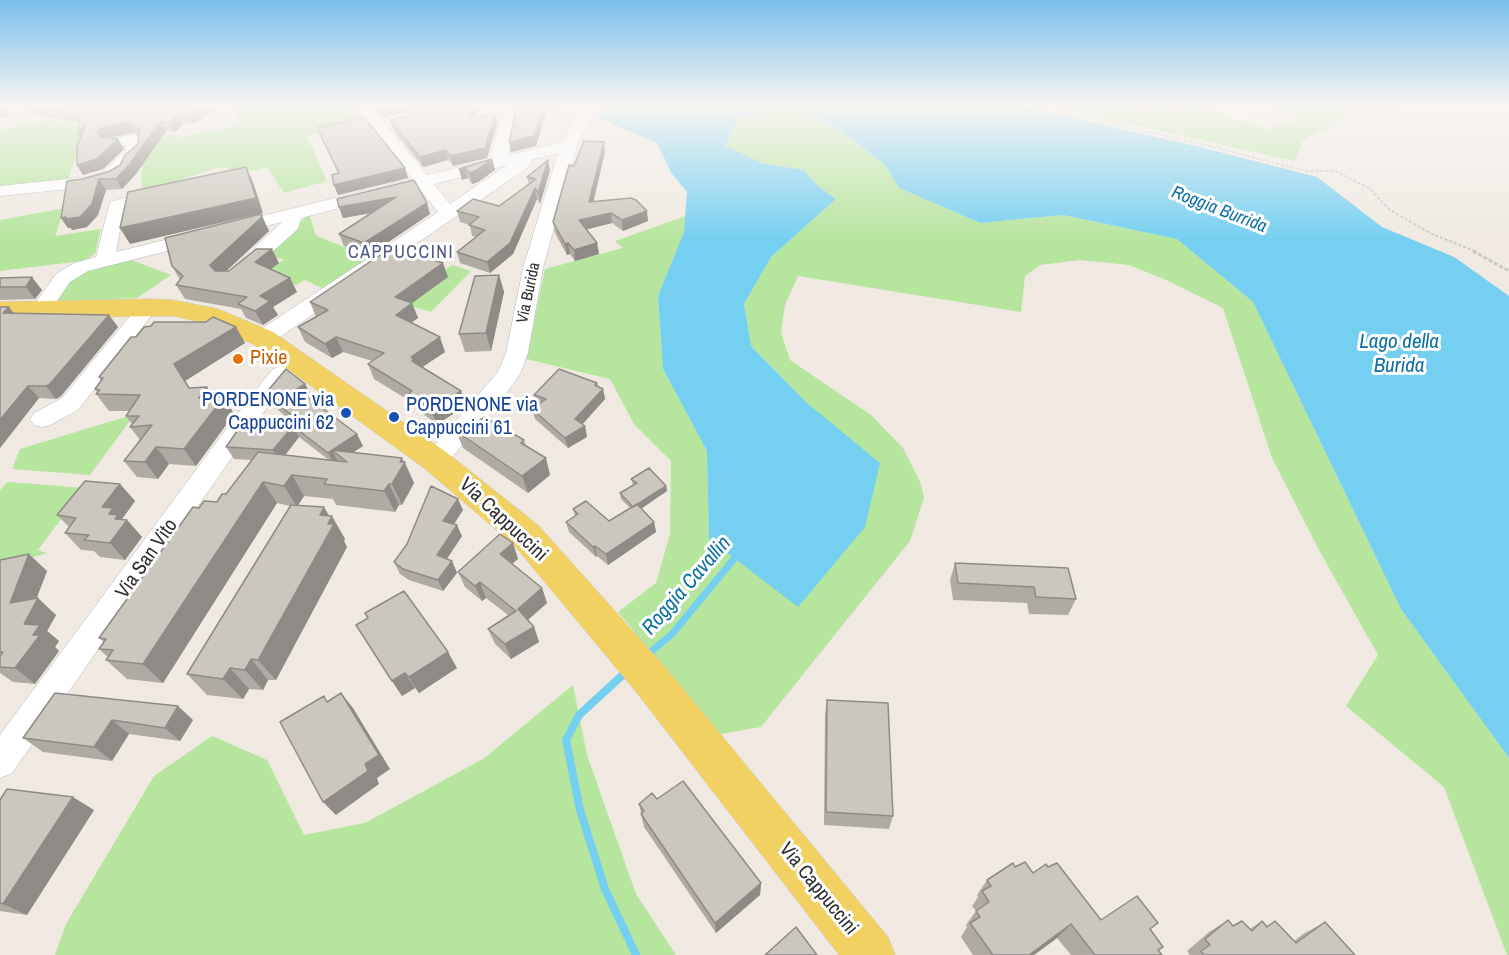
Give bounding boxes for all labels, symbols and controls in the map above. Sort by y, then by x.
water label: Roggia Burrida [1168,182,1270,238]
district label: CAPPUCCINI [348,242,454,264]
street label: Via Burida [513,261,545,325]
water label: Lago della Burida [1359,329,1439,379]
place label: Pixie [250,347,287,371]
marker: Pixie [231,352,245,366]
place label: PORDENONE via Cappuccini 62 [202,389,334,436]
place label: PORDENONE via Cappuccini 61 [406,394,538,441]
marker: PORDENONE via Cappuccini 62 [339,406,353,420]
marker: PORDENONE via Cappuccini 61 [387,410,401,424]
street label: Via Cappuccini [454,473,552,567]
street label: Via San Vito [111,515,183,603]
water label: Roggia Cavallin [637,532,737,640]
street label: Via Cappuccini [773,838,863,940]

